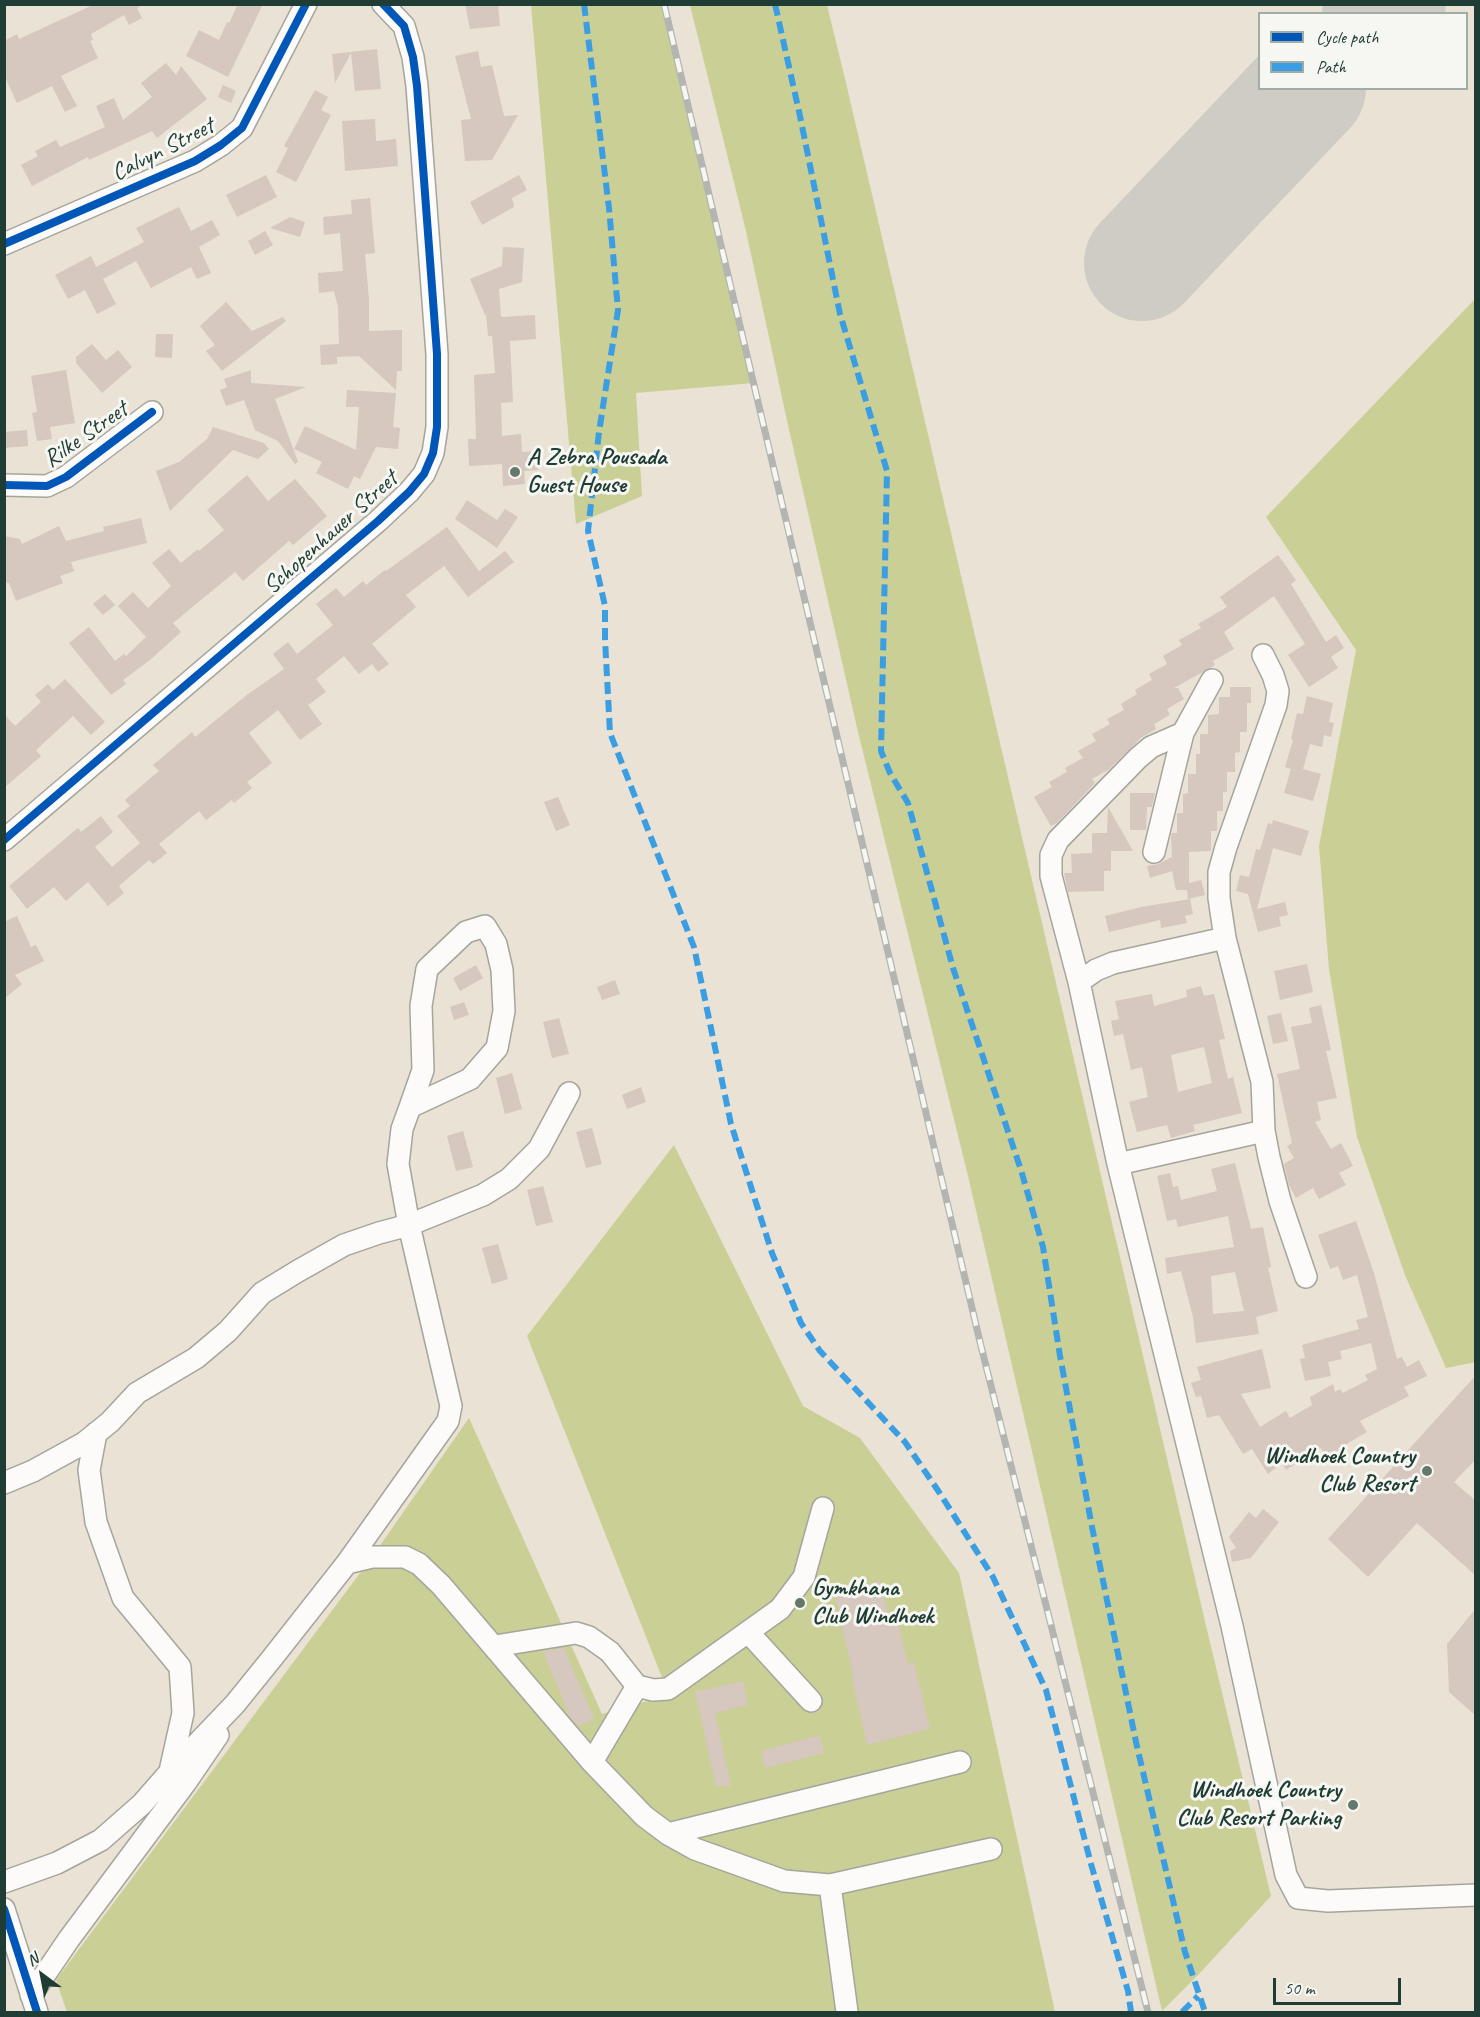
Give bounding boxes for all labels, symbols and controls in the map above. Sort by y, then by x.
legend [1258,12,1468,90]
text: Cycle path [1316,26,1378,48]
text: Path [1316,56,1346,78]
street label: Calvyn Street [107,112,219,188]
street label: Rilke Street [38,396,134,474]
place label: A Zebra Pousada Guest House [527,444,666,500]
street label: Schopenhauer Street [258,465,404,601]
marker: A Zebra Pousada Guest House [508,465,522,479]
place label: Windhoek Country Club Resort [1264,1443,1415,1499]
marker: Windhoek Country Club Resort [1420,1464,1434,1478]
place label: Gymkhana Club Windhoek [812,1575,933,1631]
marker: Gymkhana Club Windhoek [793,1596,807,1610]
place label: Windhoek Country Club Resort Parking [1176,1777,1341,1833]
marker: Windhoek Country Club Resort Parking [1346,1798,1360,1812]
north arrow [12,1945,72,2005]
text: N [23,1949,42,1971]
scale bar [1276,1966,1404,2004]
text: 50 m [1284,1977,1315,1999]

